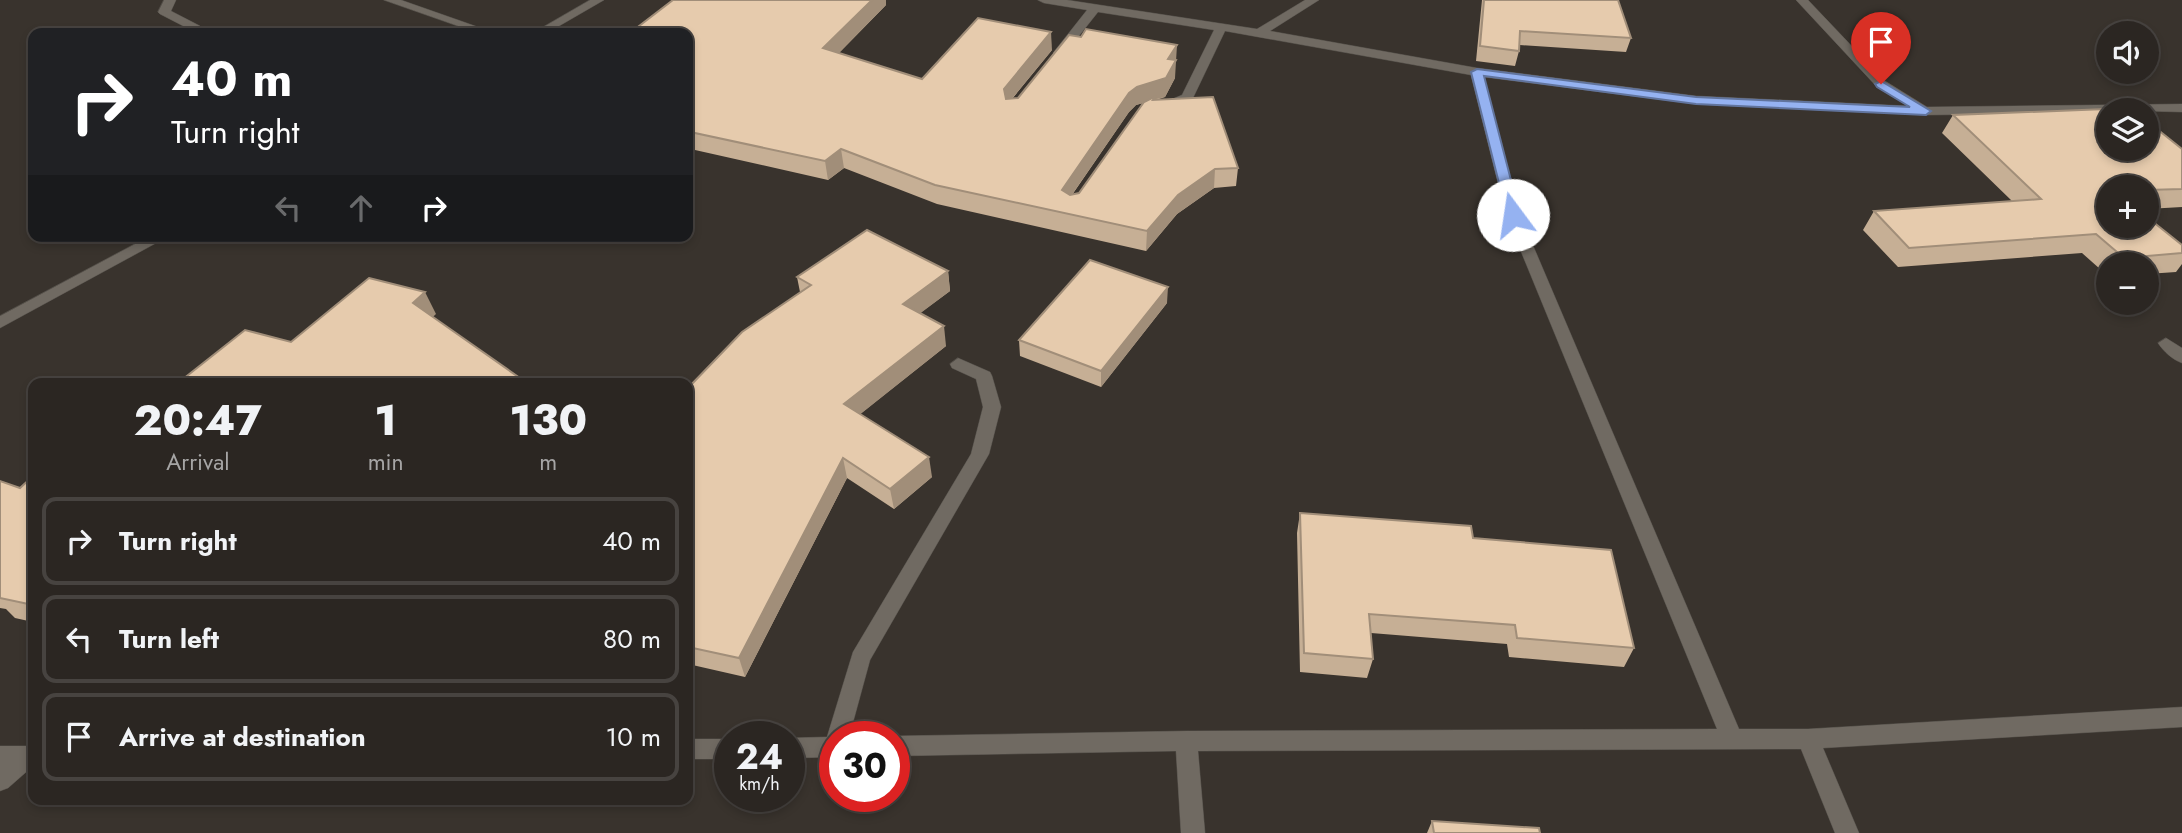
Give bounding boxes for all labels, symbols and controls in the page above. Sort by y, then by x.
pin [1851,12.0,1911,84]
map controls [2096,21,2159,315]
button: sound [2096,21,2159,84]
icon: arrive [1862,23,1900,61]
text: 40 m [171,44,293,114]
icon: right [56,56,147,147]
button: layers [2096,98,2159,161]
text: Turn right [171,109,300,155]
button: + [2096,175,2159,238]
position arrow [1476,178,1550,252]
icon: left [269,189,307,227]
icon: ahead [342,189,380,227]
icon: right [415,189,453,227]
button: − [2096,252,2159,315]
text: 20:47 [134,390,262,451]
text: 1 [375,390,397,451]
text: 130 [509,390,587,451]
text: Arrival [166,445,230,479]
text: min [368,445,404,479]
text: m [539,445,557,479]
icon: right [60,522,98,560]
text: Turn right [119,522,237,560]
text: 40 m [602,522,661,560]
icon: left [60,620,98,658]
text: Turn left [119,620,219,658]
text: 80 m [603,620,661,658]
icon: arrive [60,718,98,756]
text: Arrive at destination [119,718,366,756]
text: 10 m [606,718,661,756]
speed limit sign: 30 [819,721,910,812]
text: 24 [736,732,783,782]
text: km/h [739,771,780,797]

